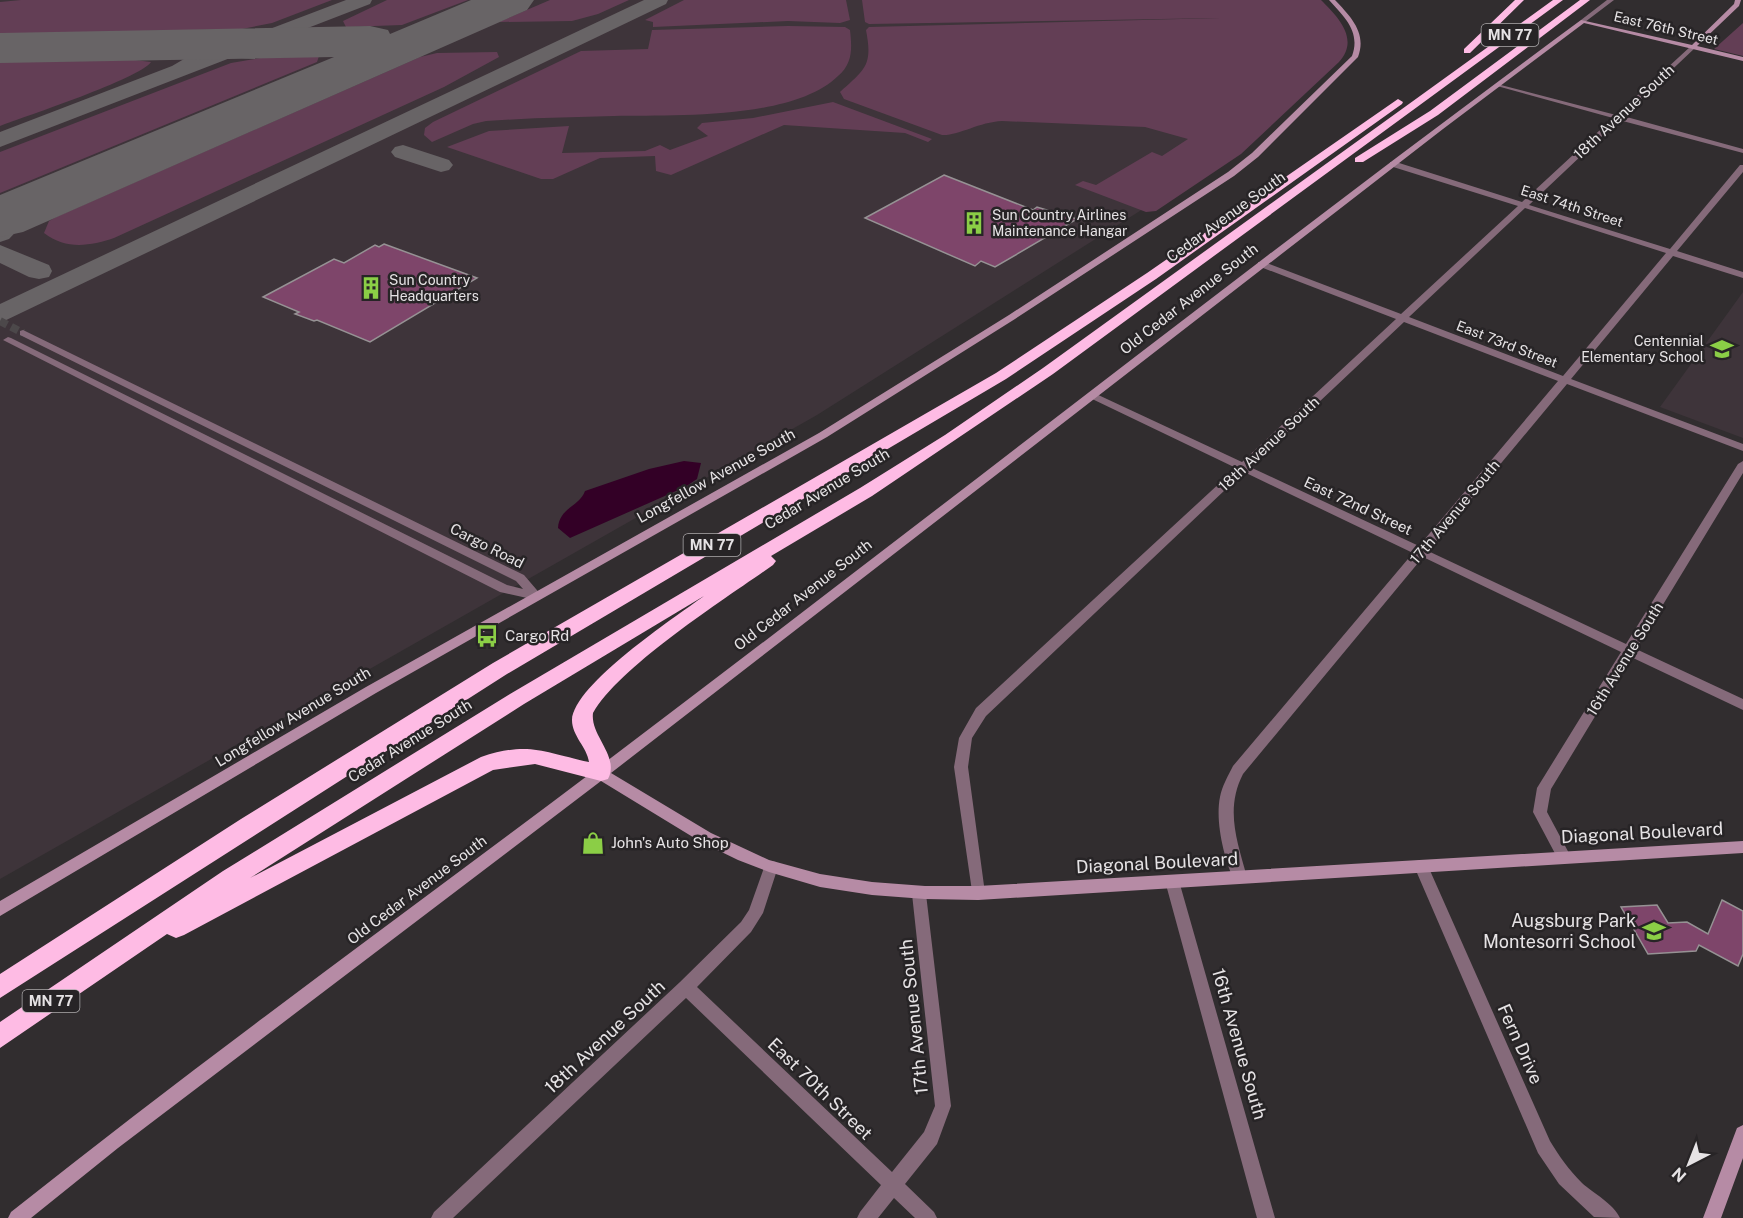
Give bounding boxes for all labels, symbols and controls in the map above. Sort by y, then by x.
street label: East 76th Street [1612,8,1720,48]
road number: MN 77 [1482,24,1538,46]
street label: 18th Avenue South [1570,61,1677,162]
street label: Cedar Avenue South [1163,168,1288,265]
street label: East 74th Street [1519,182,1625,230]
place label: Sun Country Airlines Maintenance Hangar [992,207,1128,239]
building icon: Sun Country Airlines Maintenance Hangar [961,210,987,236]
street label: Old Cedar Avenue South [1116,240,1261,358]
place label: Sun Country Headquarters [389,272,479,304]
building icon: Sun Country Headquarters [358,275,384,301]
street label: East 73rd Street [1454,317,1560,371]
place label: Centennial Elementary School [1581,333,1704,365]
school or university icon: Centennial Elementary School [1709,336,1735,362]
street label: 18th Avenue South [1215,393,1322,494]
street label: Longfellow Avenue South [634,425,798,526]
street label: Cedar Avenue South [761,445,892,533]
street label: 17th Avenue South [1406,456,1503,567]
street label: East 72nd Street [1301,473,1415,538]
street label: Cargo Road [447,520,527,571]
road number: MN 77 [684,534,740,556]
street label: Old Cedar Avenue South [730,536,875,654]
street label: 16th Avenue South [1583,599,1666,719]
bus stop icon: Cargo Rd [474,623,500,649]
place label: Cargo Rd [505,627,569,644]
street label: Longfellow Avenue South [212,663,374,770]
street label: Cedar Avenue South [345,696,475,785]
street label: Diagonal Boulevard [1560,818,1724,847]
shop icon: John's Auto Shop [580,830,606,856]
street label: Old Cedar Avenue South [344,832,490,948]
place label: John's Auto Shop [611,834,729,851]
street label: Diagonal Boulevard [1075,848,1239,877]
place label: Augsburg Park Montesorri School [1483,910,1636,952]
school or university icon: Augsburg Park Montesorri School [1641,918,1667,944]
street label: 17th Avenue South [895,938,932,1096]
street label: 16th Avenue South [1208,966,1271,1122]
street label: 18th Avenue South [540,975,669,1098]
road number: MN 77 [22,990,80,1012]
street label: Fern Drive [1493,1000,1547,1087]
street label: East 70th Street [764,1034,877,1144]
north arrow [1659,1134,1719,1194]
text: N [1668,1164,1690,1186]

